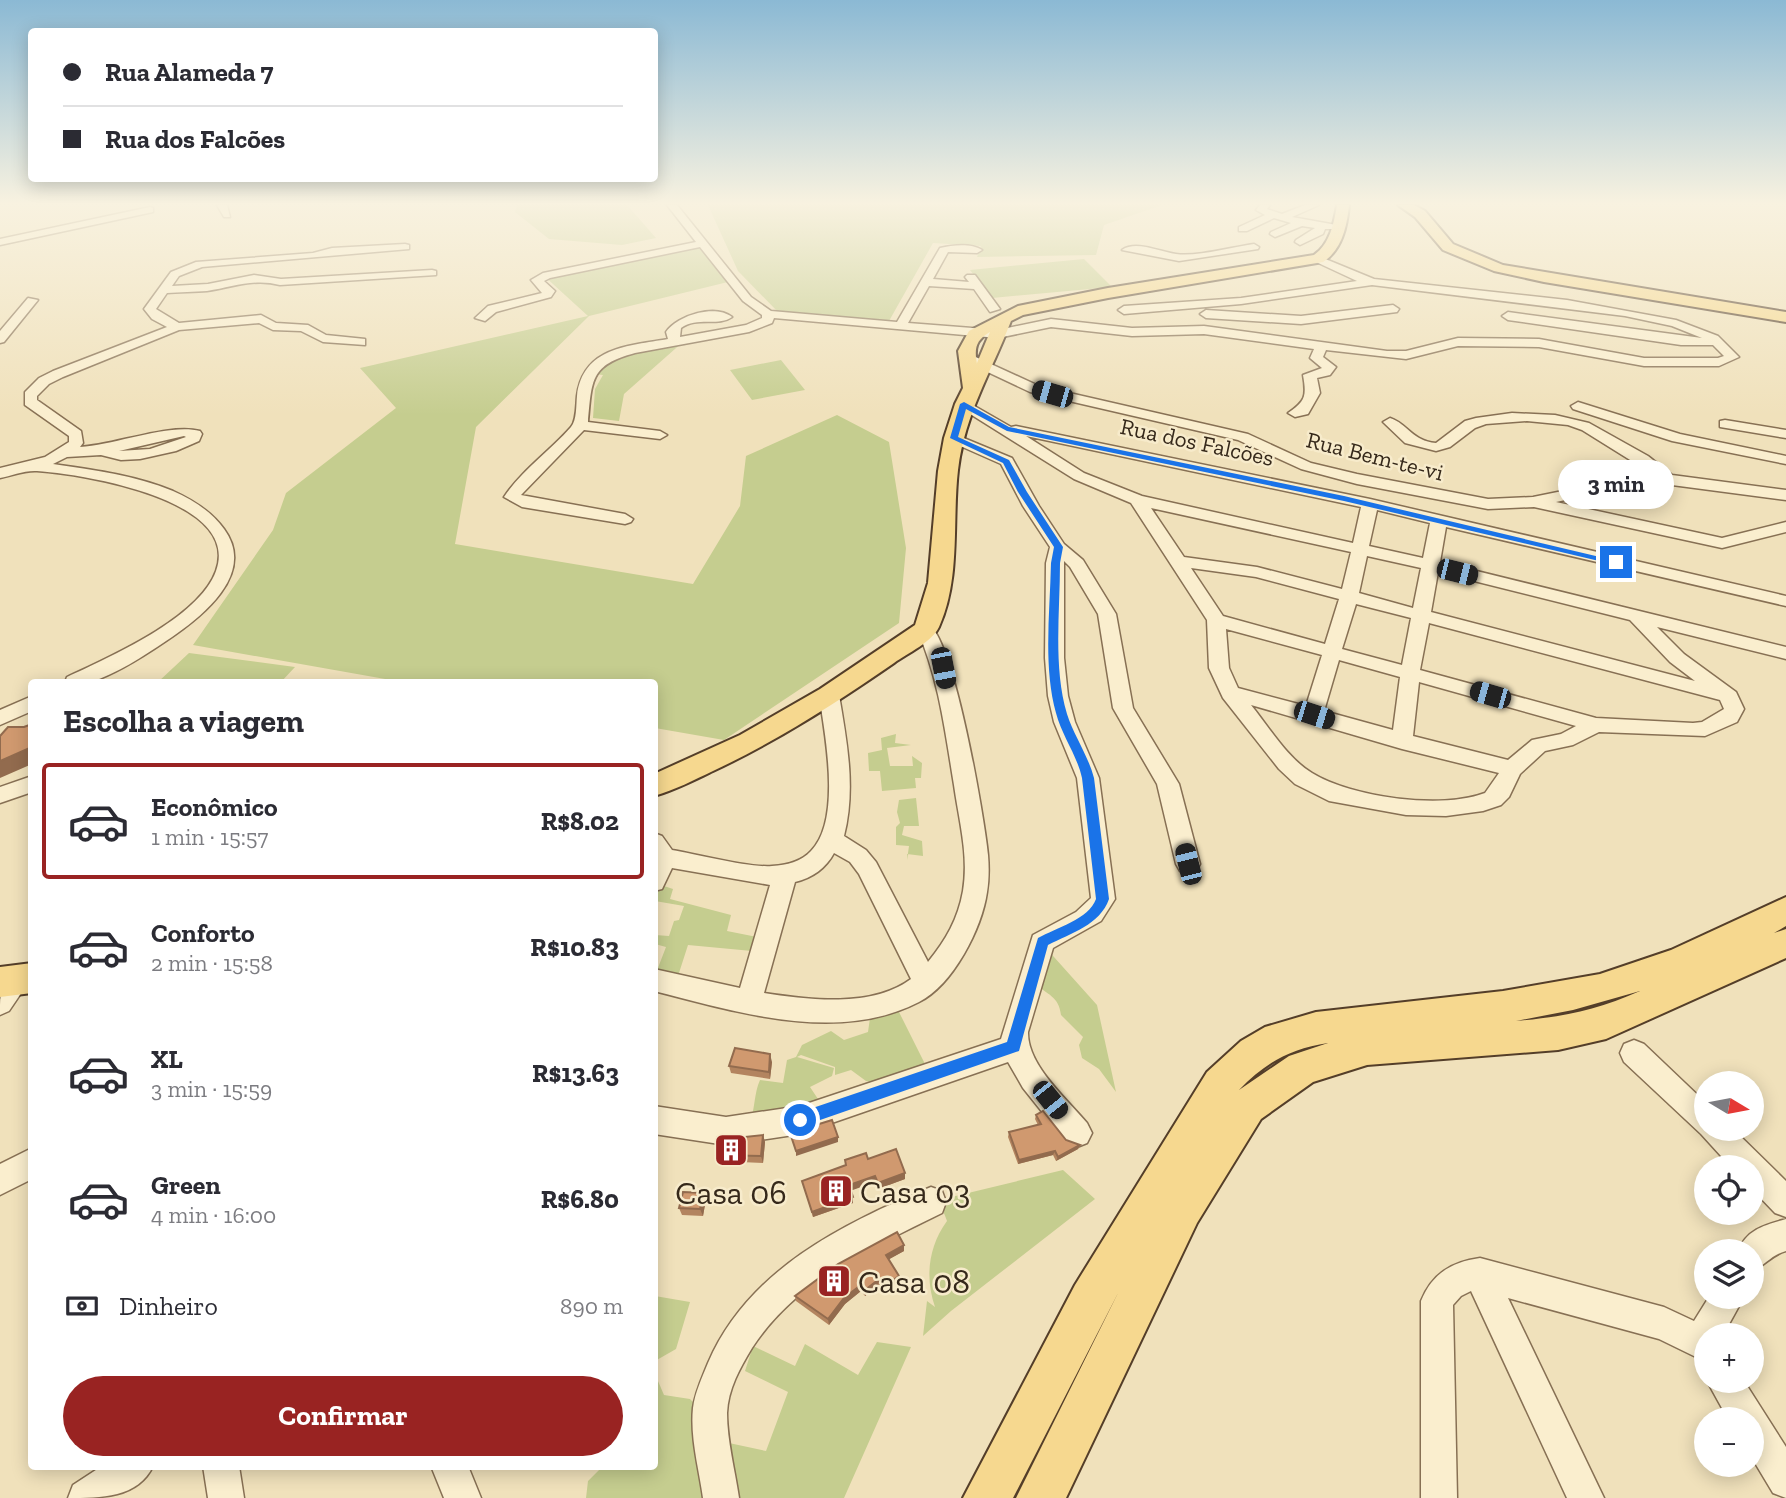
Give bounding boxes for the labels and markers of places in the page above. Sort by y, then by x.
building icon: Casa 06 [712,1131,750,1169]
building icon: Casa 03 [817,1172,855,1210]
place label: Casa 03 [860,1172,970,1211]
place label: Casa 06 [675,1173,787,1212]
building icon: Casa 08 [815,1262,853,1300]
place label: Casa 08 [858,1262,970,1301]

